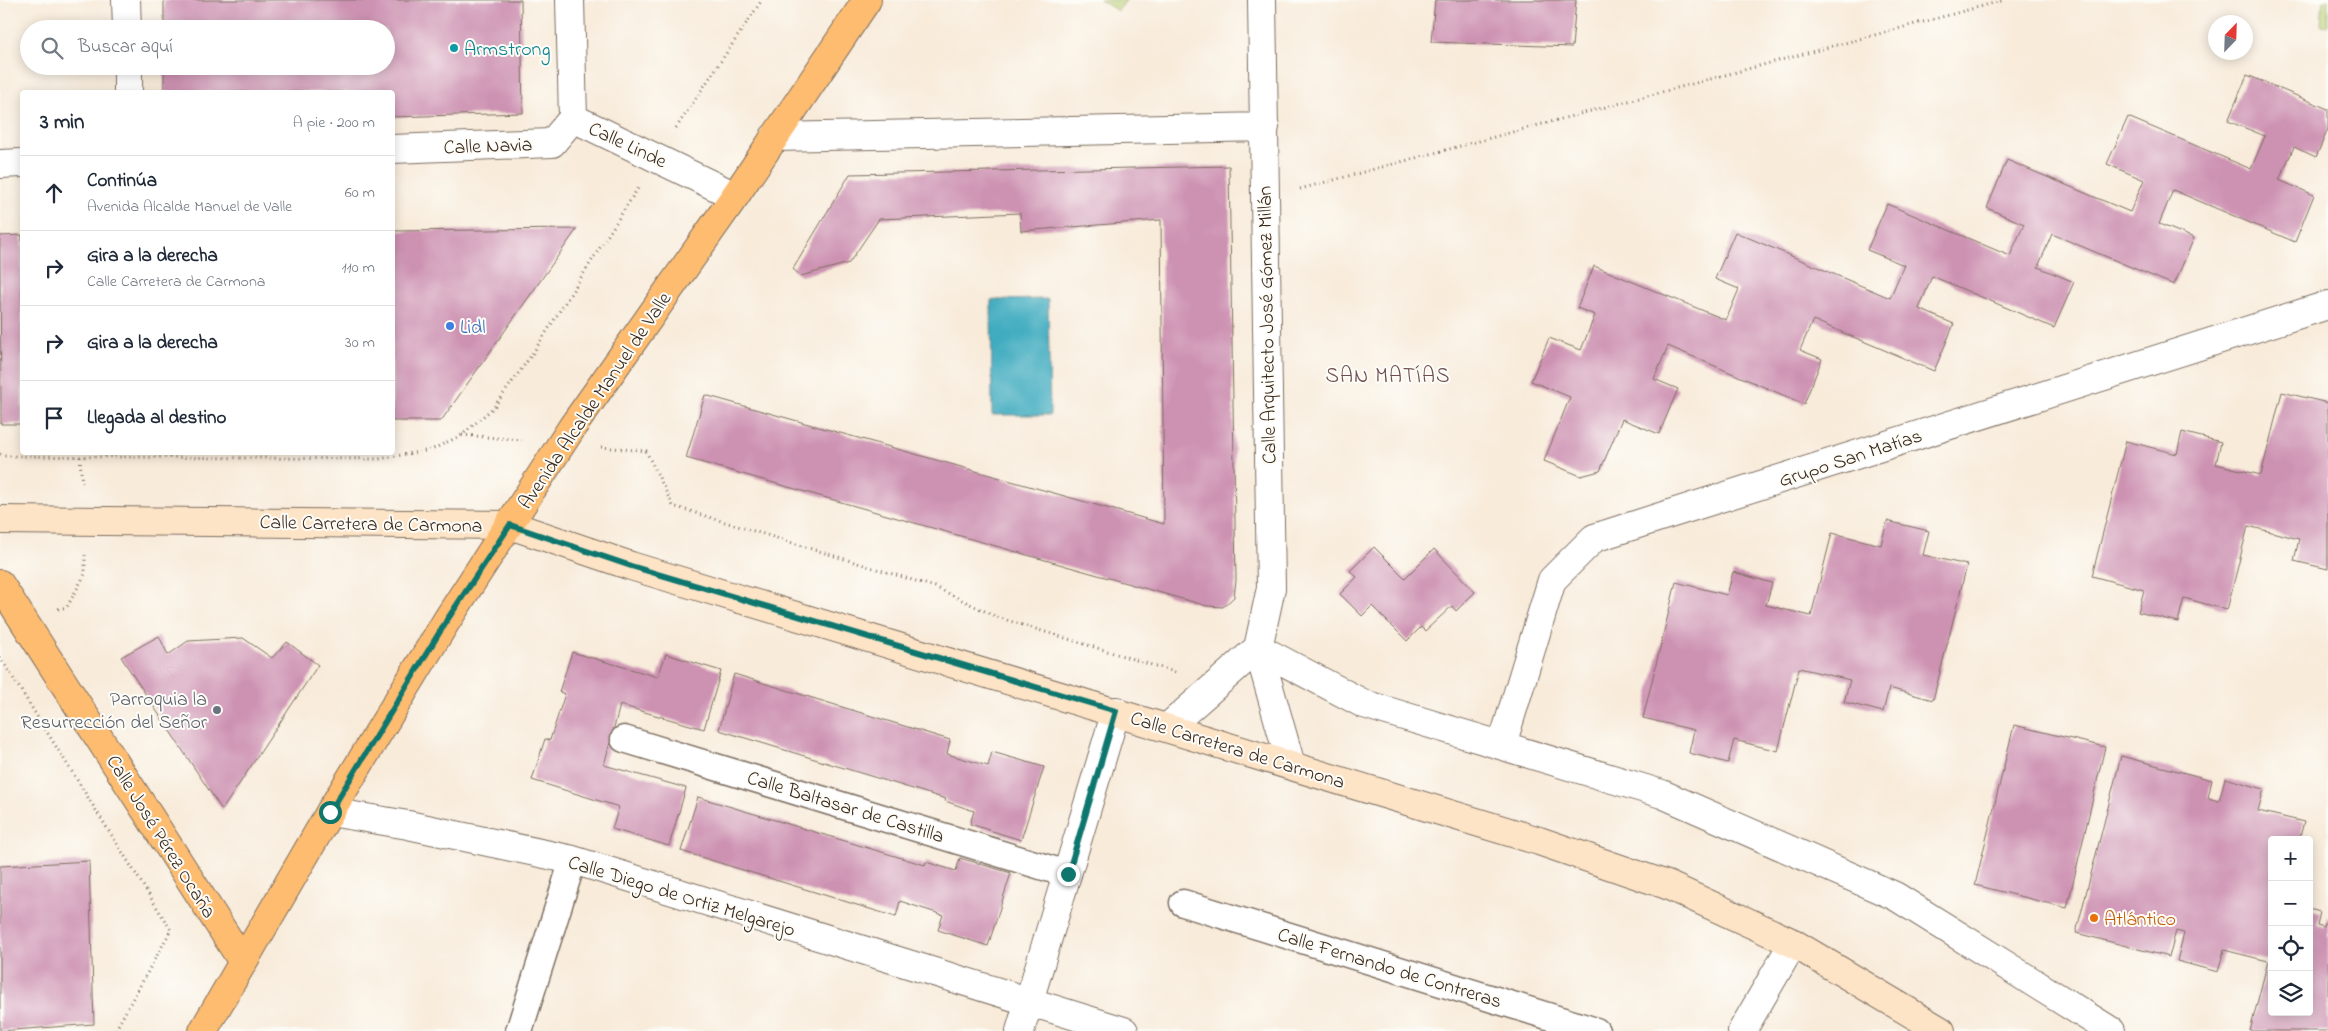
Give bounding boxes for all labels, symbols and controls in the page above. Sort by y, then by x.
north arrow [2208,15,2253,60]
search box [20,20,395,75]
icon: search [38,34,66,62]
text: Buscar aquí [78,34,173,61]
place label: Armstrong [464,36,550,66]
marker: Armstrong [448,42,460,54]
text: 3 min [40,108,84,138]
text: A pie · 200 m [293,111,375,135]
street label: Calle Linde [583,115,671,177]
street label: Calle Navia [443,131,533,164]
text: Continúa [87,168,157,195]
icon: ahead [40,179,68,207]
text: 60 m [345,181,375,205]
street label: Calle Arquitecto José Gómez Millán [1252,185,1285,464]
text: Avenida Alcalde Manuel de Valle [87,195,292,219]
text: Gira a la derecha [87,243,218,270]
icon: right [40,254,68,282]
text: 110 m [341,256,375,280]
text: Calle Carretera de Carmona [87,270,265,294]
street label: Avenida Alcalde Manuel de Valle [512,287,680,516]
place label: Lidl [460,314,486,343]
marker: Lidl [444,320,456,332]
icon: right [40,329,68,357]
text: Gira a la derecha [87,330,218,357]
text: 30 m [345,331,375,355]
district label: SAN MATÍAS [1326,362,1450,392]
icon: arrive [40,404,68,432]
text: Llegada al destino [87,405,226,432]
street label: Grupo San Matías [1775,423,1926,496]
street label: Calle Carretera de Carmona [259,509,483,542]
place label: Parroquia la Resurrección del Señor [21,686,208,738]
marker: Parroquia la Resurrección del Señor [211,704,223,716]
street label: Calle Carretera de Carmona [1126,705,1348,798]
street label: Calle José Pérez Ocaña [98,750,222,925]
street label: Calle Baltasar de Castilla [743,765,947,852]
route start [319,801,342,824]
map controls [2268,836,2313,1016]
button: + [2268,836,2313,881]
street label: Calle Diego de Ortiz Melgarejo [564,849,798,947]
route end [1057,863,1080,886]
button: − [2268,881,2313,926]
place label: Atlántico [2104,906,2176,935]
marker: Atlántico [2088,912,2100,924]
street label: Calle Fernando de Contreras [1274,921,1505,1017]
button: locate [2268,926,2313,971]
button: layers [2268,971,2313,1016]

